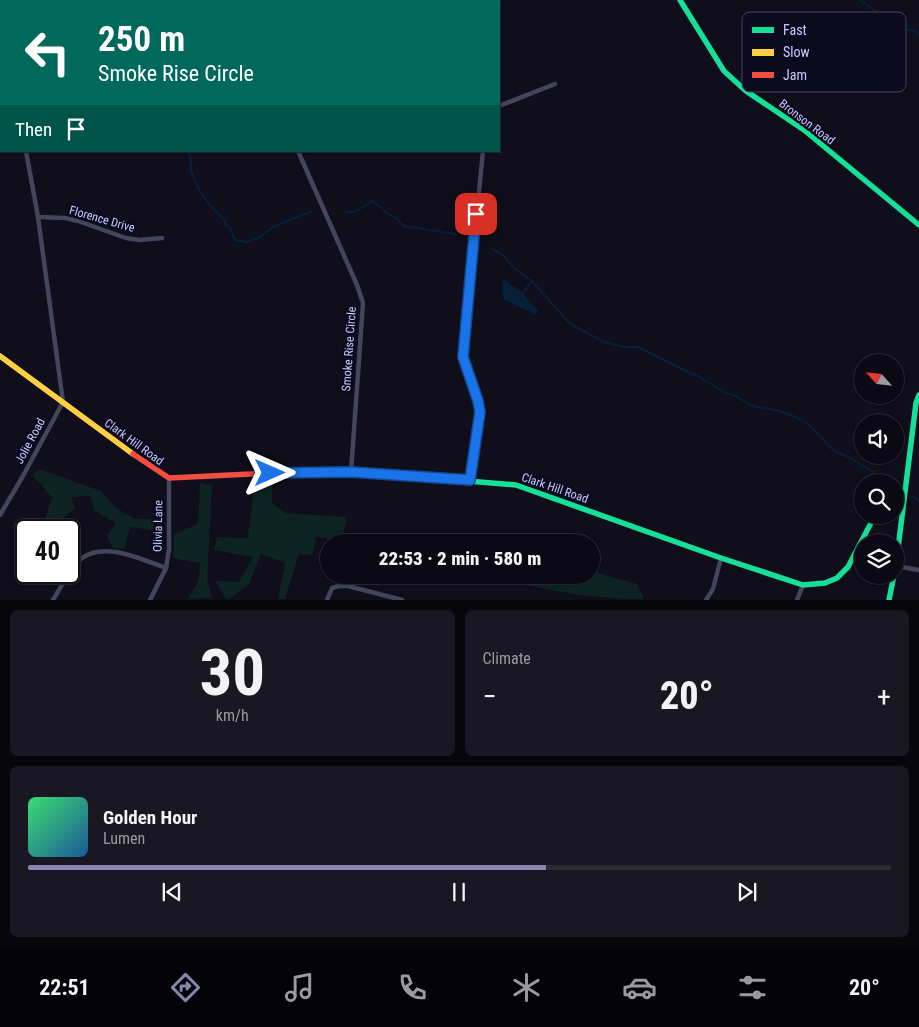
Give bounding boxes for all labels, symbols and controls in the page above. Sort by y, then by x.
legend [742,12,906,92]
text: 250 m [98,19,185,60]
icon: left [15,20,80,85]
text: Fast [783,22,807,38]
text: Slow [783,44,810,60]
text: Smoke Rise Circle [98,61,254,86]
text: Jam [783,67,807,83]
street label: Bronson Road [776,97,838,147]
icon: arrive [62,115,90,143]
text: Then [15,118,52,141]
pin [455,193,497,235]
icon: arrive [462,200,490,228]
street label: Florence Drive [68,203,137,235]
street label: Smoke Rise Circle [339,306,359,392]
north arrow [854,354,904,404]
map controls [854,354,904,584]
button: sound [854,414,904,464]
street label: Jolie Road [12,416,48,466]
street label: Clark Hill Road [102,416,166,468]
position arrow [243,446,295,498]
street label: Clark Hill Road [520,470,590,506]
button: search [854,474,904,524]
street label: Olivia Lane [151,500,165,552]
speed limit sign: 40 [15,519,80,584]
button: layers [854,534,904,584]
text: 22:53 · 2 min · 580 m [379,547,541,570]
text: 30 [199,635,265,711]
text: Climate [483,649,531,668]
text: 20° [660,674,714,718]
text: − [483,680,497,713]
text: + [877,680,891,713]
text: km/h [216,706,249,725]
text: Golden Hour [103,806,197,829]
text: Lumen [103,829,145,848]
icon: previous [158,878,186,906]
icon: pause [445,878,473,906]
icon: next [733,878,761,906]
icon: directions [168,970,203,1005]
icon: music [282,970,317,1005]
icon: phone [395,970,430,1005]
icon: climate [509,970,544,1005]
icon: car [622,970,657,1005]
icon: filters [735,970,770,1005]
text: 22:51 [39,975,90,1000]
text: 20° [849,975,880,1000]

